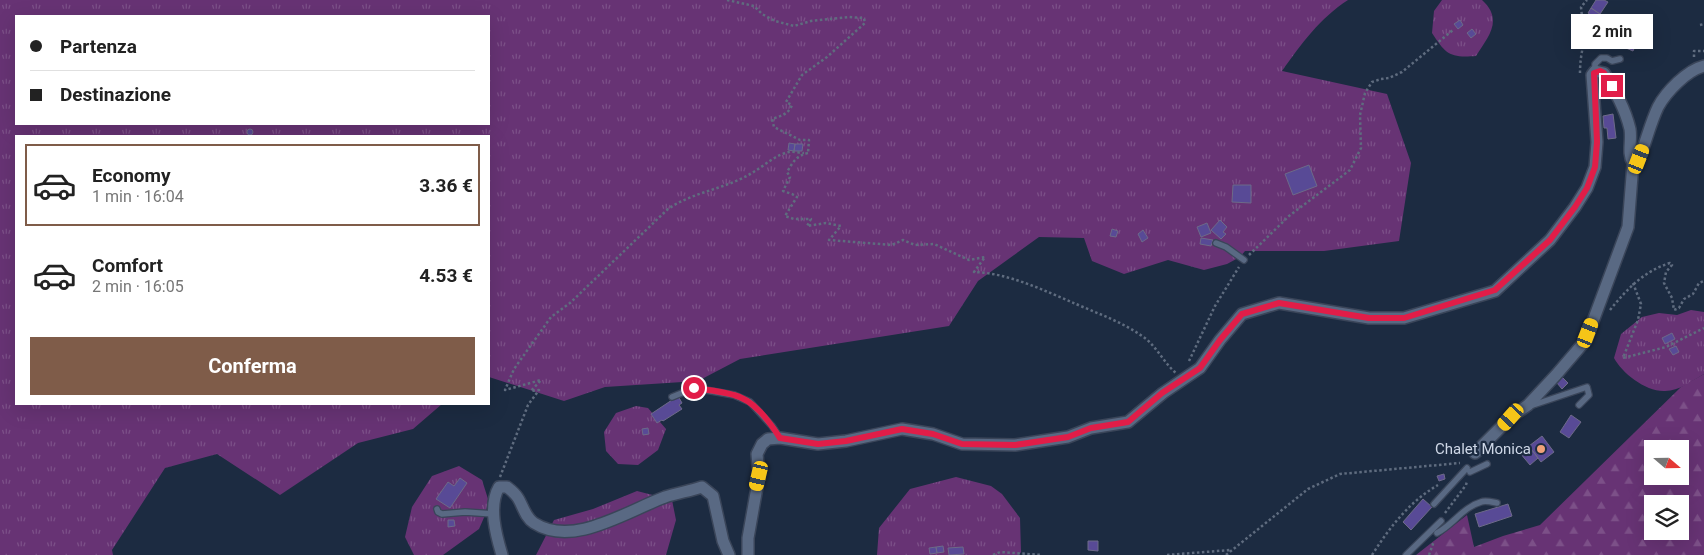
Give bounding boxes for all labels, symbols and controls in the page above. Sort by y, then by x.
callout: 2 min [1571,13,1653,48]
text: 2 min [1592,22,1632,41]
text: Partenza [60,35,137,58]
route end [1601,75,1623,97]
text: Destinazione [60,83,171,106]
car [1626,142,1651,176]
icon: car [32,163,77,208]
text: Economy [92,164,171,187]
text: 3.36 € [419,174,473,197]
text: 1 min · 16:04 [92,187,184,206]
icon: car [32,253,77,298]
text: Comfort [92,254,163,277]
text: 4.53 € [419,264,473,287]
text: 2 min · 16:05 [92,277,184,296]
car [1575,316,1600,350]
button: Conferma [30,337,475,395]
route start [683,377,705,399]
car [1495,401,1526,433]
place label: Chalet Monica [1435,440,1531,458]
north arrow [1644,440,1689,485]
map controls [1644,440,1689,540]
marker: Chalet Monica [1535,443,1547,455]
car [748,460,769,492]
button: layers [1644,495,1689,540]

